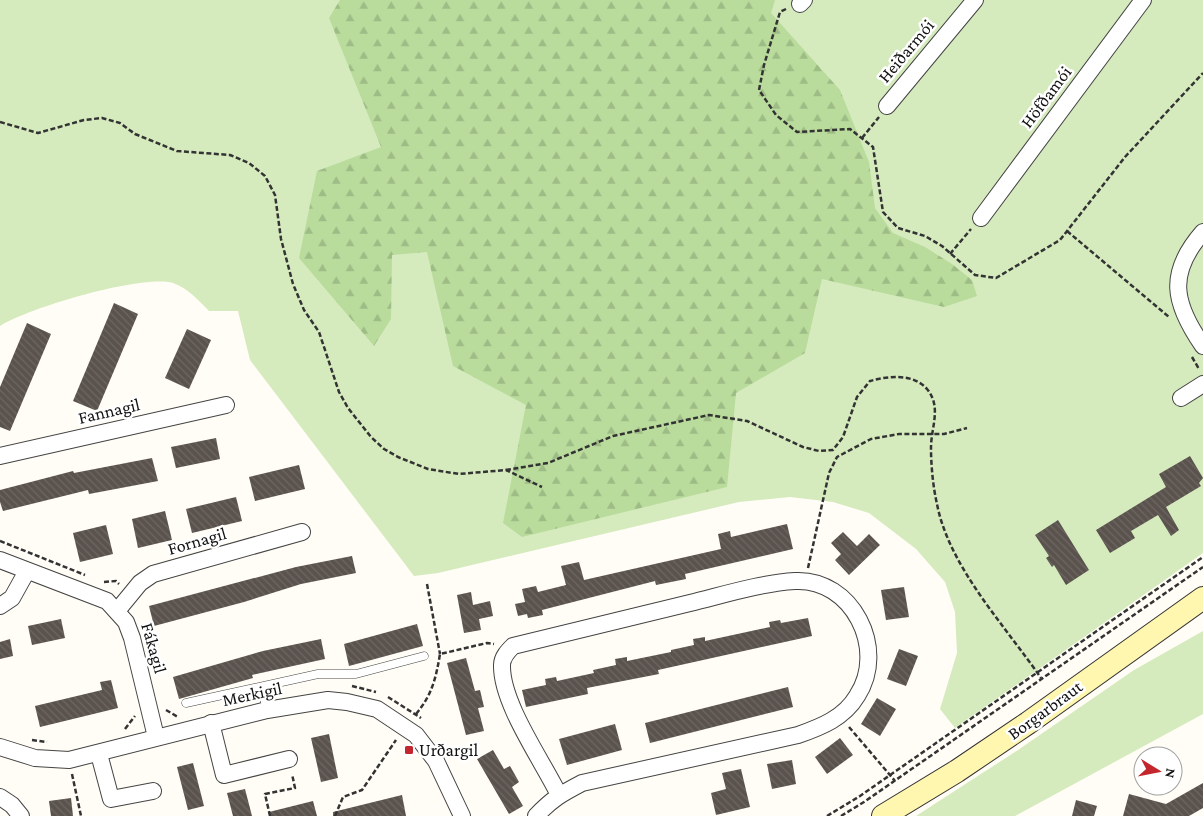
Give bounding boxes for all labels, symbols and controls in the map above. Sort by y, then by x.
street label: Heiðarmói [874,15,938,87]
street label: Höfðamói [1017,62,1076,132]
street label: Fannagil [76,394,142,428]
street label: Fornagil [165,523,229,559]
street label: Fákagil [137,620,171,676]
street label: Borgarbraut [1004,676,1087,744]
street label: Merkigil [220,678,284,710]
place label: Urðargil [419,740,478,760]
marker: Urðargil [403,744,415,756]
north arrow [1133,746,1183,796]
text: N [1162,767,1180,780]

